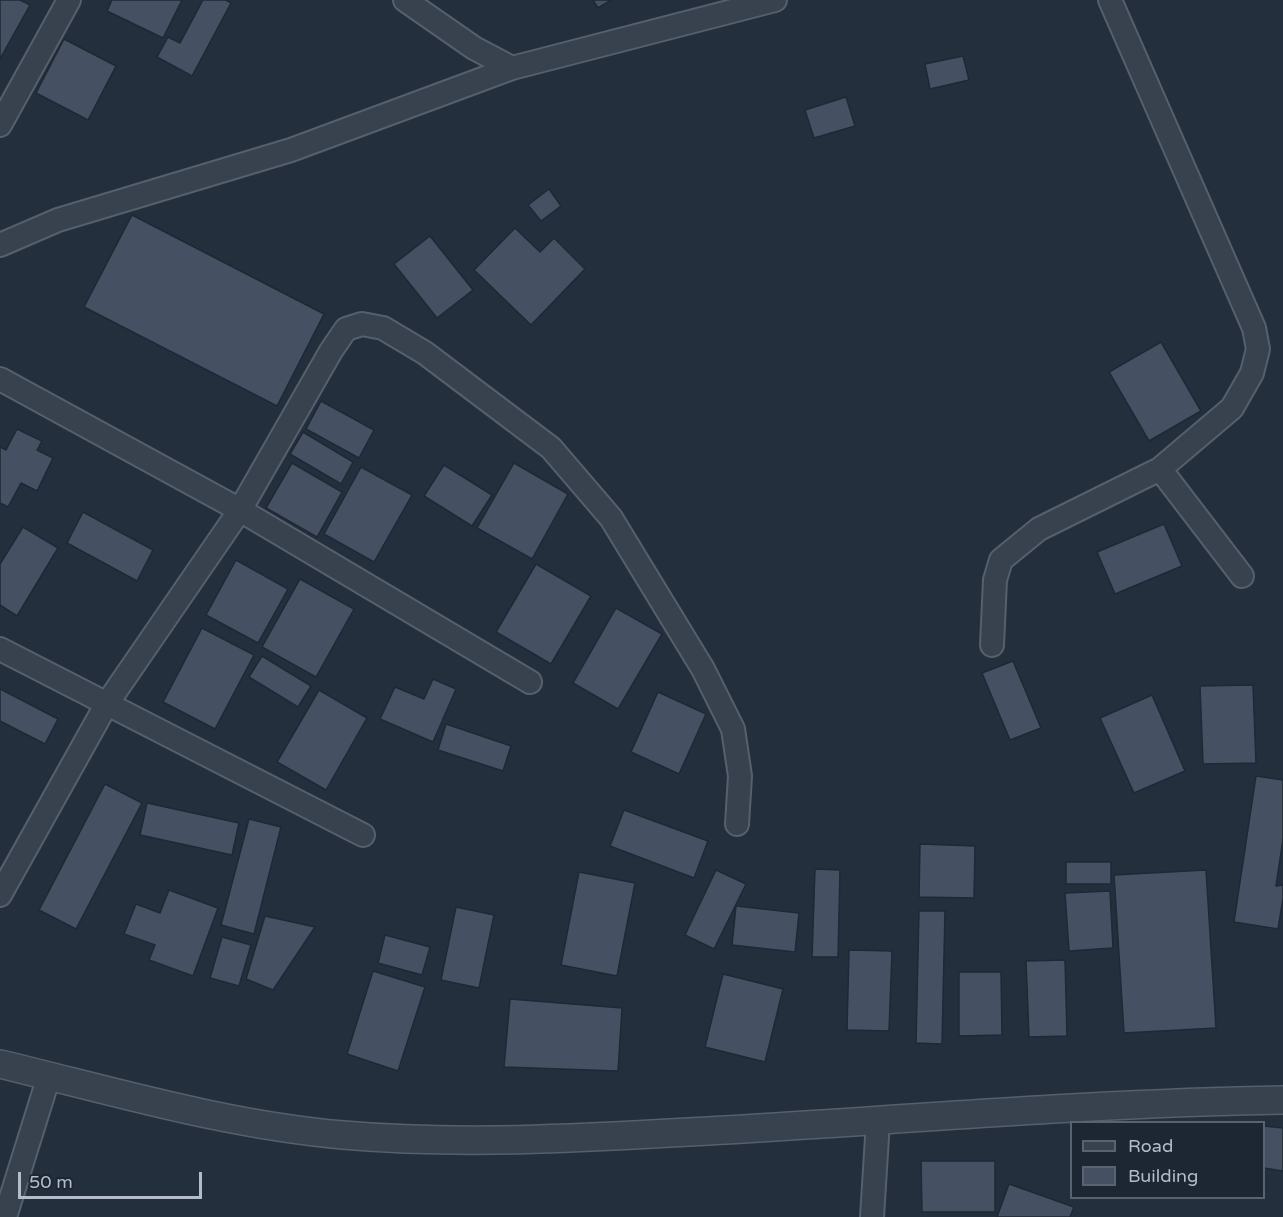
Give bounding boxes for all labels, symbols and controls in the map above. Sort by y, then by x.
legend [1070,1121,1265,1199]
text: Road [1128,1135,1173,1157]
scale bar [21,1160,206,1198]
text: Building [1128,1165,1198,1187]
text: 50 m [29,1171,73,1193]

